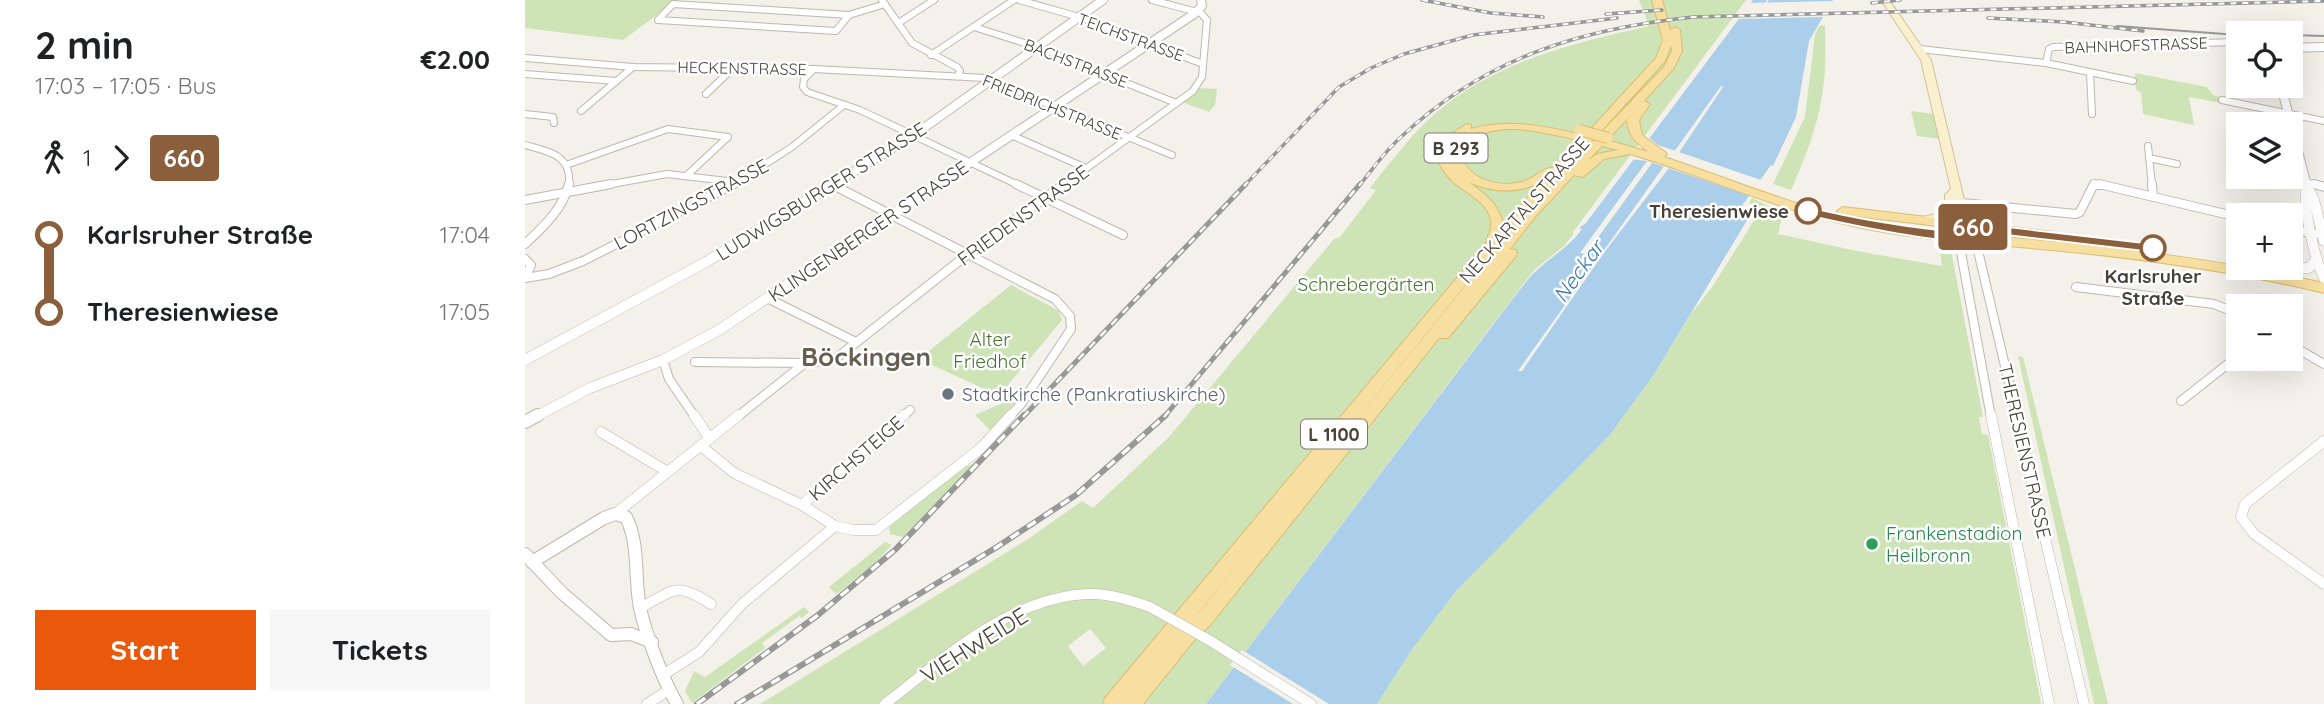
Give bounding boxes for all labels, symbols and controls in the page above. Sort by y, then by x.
street label: TEICHSTRASSE [1075,9,1187,65]
text: 2 min [35,21,134,69]
map controls [2226,21,2303,371]
button: locate [2226,21,2303,98]
street label: BAHNHOFSTRASSE [2064,33,2208,57]
street label: BACHSTRASSE [1021,34,1131,92]
text: €2.00 [421,43,490,76]
street label: HECKENSTRASSE [677,57,807,79]
street label: FRIEDRICHSTRASSE [980,70,1124,144]
text: 17:03 – 17:05 · Bus [35,71,216,100]
button: layers [2226,112,2303,189]
street label: LUDWIGSBURGER STRASSE [711,116,931,266]
street label: NECKARTALSTRASSE [1454,132,1594,288]
road number: B 293 [1425,134,1487,162]
icon: walk [35,139,73,177]
icon: forward [102,139,140,177]
text: 1 [83,143,92,172]
text: 660 [164,143,205,173]
street label: LORTZINGSTRASSE [610,153,772,255]
street label: KLINGENBERGER STRASSE [763,155,973,307]
street label: FRIEDENSTRASSE [953,159,1093,271]
marker: Theresienwiese [1795,198,1821,224]
place label: Theresienwiese [1649,199,1789,223]
button: + [2226,203,2303,280]
line badge: 660 [1933,204,2013,250]
text: 660 [1952,212,1994,242]
text: Karlsruher Straße [87,218,313,251]
text: 17:04 [440,220,490,249]
water label: Neckar [1547,233,1611,307]
marker: Karlsruher Straße [2140,235,2166,261]
place label: Karlsruher Straße [2105,264,2201,310]
park label: Schrebergärten [1298,272,1434,296]
button: − [2226,294,2303,371]
text: Theresienwiese [87,295,279,328]
text: 17:05 [439,297,490,326]
park label: Alter Friedhof [953,327,1027,373]
district label: Böckingen [801,340,931,373]
street label: THERESIENSTRASSE [1993,361,2057,541]
place label: Stadtkirche (Pankratiuskirche) [962,382,1226,406]
marker: Stadtkirche (Pankratiuskirche) [940,386,956,402]
street label: KIRCHSTEIGE [804,410,908,506]
road number: L 1100 [1301,420,1367,448]
place label: Frankenstadion Heilbronn [1886,521,2023,567]
marker: Frankenstadion Heilbronn [1864,536,1880,552]
street label: VIEHWEIDE [915,601,1033,689]
button: Start [35,610,256,690]
button: Tickets [270,610,490,690]

